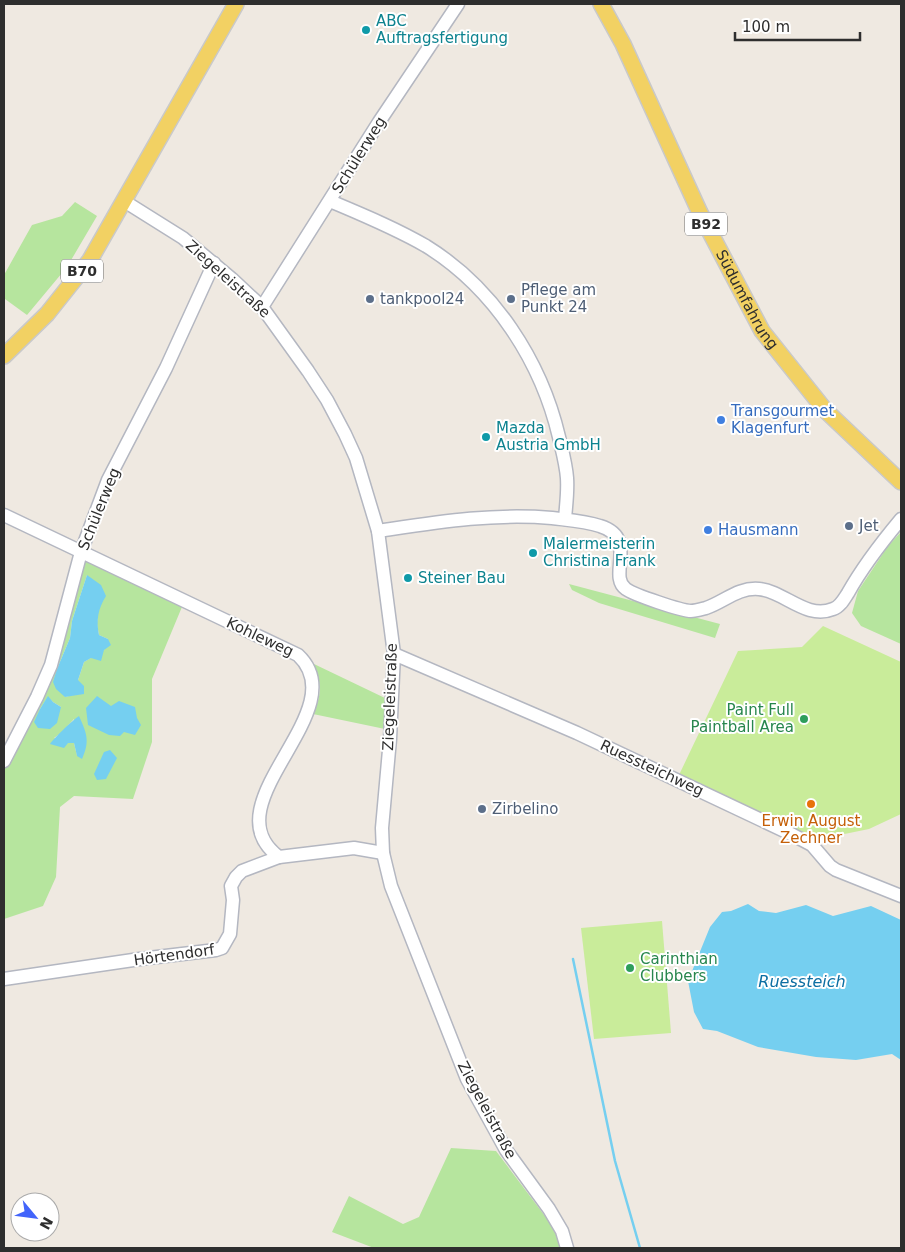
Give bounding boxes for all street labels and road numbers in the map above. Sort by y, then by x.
street label: Schülerweg [328,113,390,197]
road number: B92 [685,212,727,235]
street label: Ziegeleistraße [182,236,274,322]
street label: Südumfahrung [712,247,782,353]
road number: B70 [61,260,103,282]
street label: Schülerweg [74,465,124,553]
street label: Kohleweg [223,614,297,660]
street label: Ziegeleistraße [379,643,401,751]
street label: Ruessteichweg [597,736,707,800]
street label: Hörtendorf [132,940,216,970]
street label: Ziegeleistraße [454,1058,520,1162]

